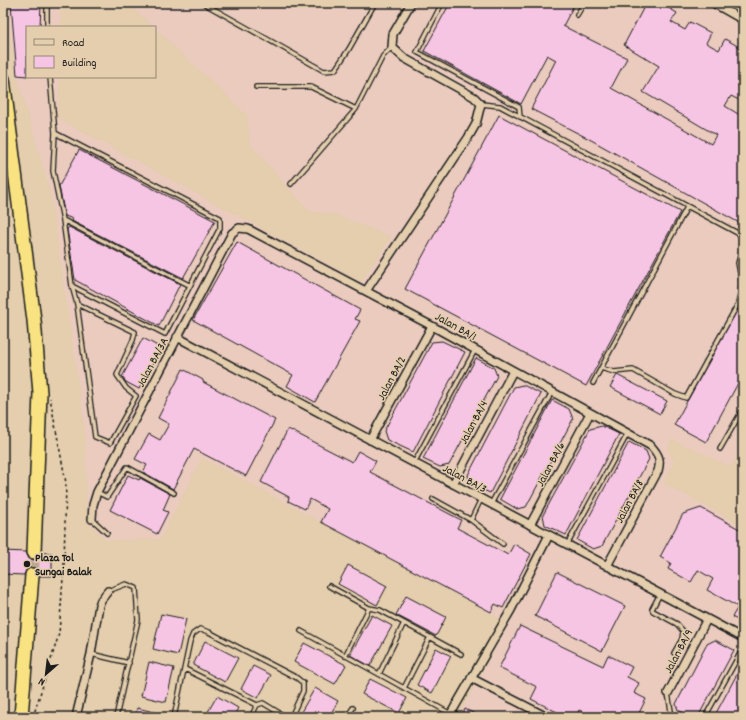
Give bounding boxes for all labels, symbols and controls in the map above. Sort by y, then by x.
legend [26,26,156,78]
text: Road [62,35,84,52]
text: Building [62,55,97,72]
street label: Jalan BA/1 [431,309,479,346]
street label: Jalan BA/3A [133,334,174,391]
street label: Jalan BA/2 [374,354,411,404]
street label: Jalan BA/4 [456,398,493,448]
street label: Jalan BA/6 [532,439,570,490]
street label: Jalan BA/3 [439,461,489,498]
street label: Jalan BA/8 [612,477,649,527]
place label: Plaza Tol Sungai Balak [35,550,92,581]
marker: Plaza Tol Sungai Balak [22,559,32,569]
street label: Jalan BA/9 [661,627,698,677]
north arrow [26,654,66,694]
text: N [36,672,48,689]

